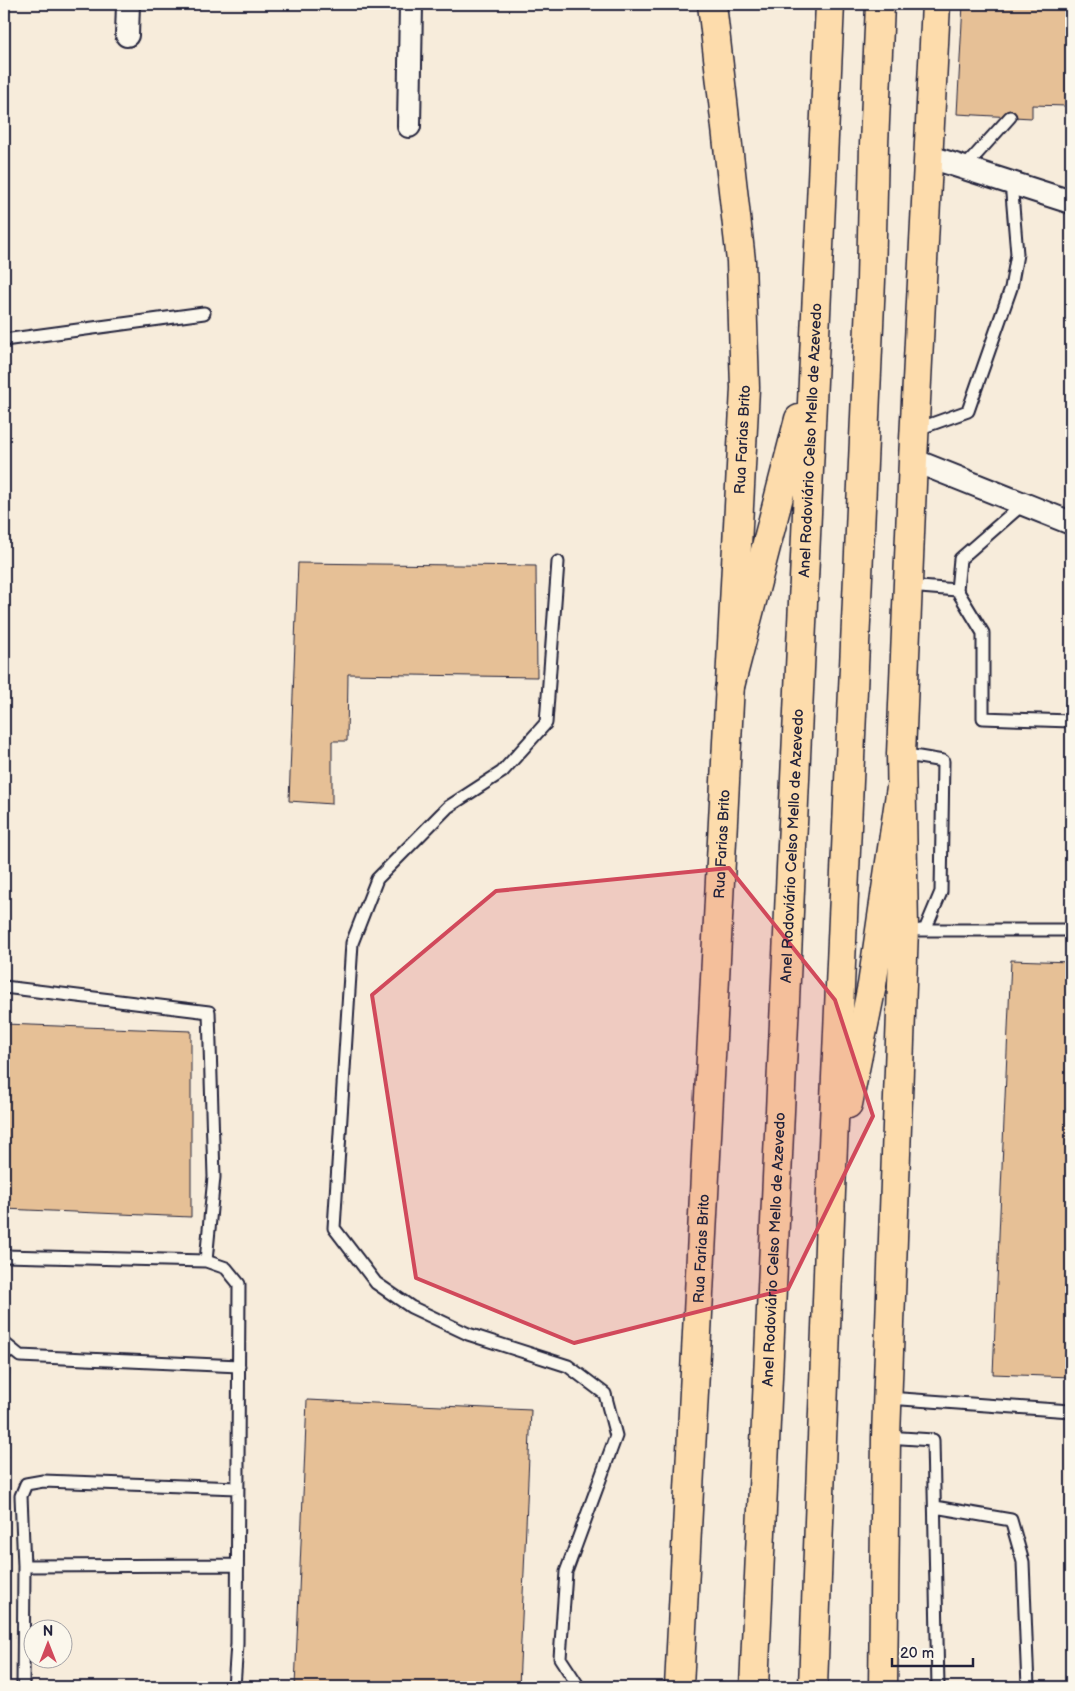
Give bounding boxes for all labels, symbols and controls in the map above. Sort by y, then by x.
street label: Anel Rodoviário Celso Mello de Azevedo [795,303,826,578]
street label: Rua Farias Brito [731,385,755,495]
street label: Anel Rodoviário Celso Mello de Azevedo [777,708,808,983]
street label: Rua Farias Brito [710,789,735,899]
street label: Anel Rodoviário Celso Mello de Azevedo [759,1112,790,1387]
street label: Rua Farias Brito [690,1193,714,1304]
north arrow [22,1618,72,1668]
text: N [43,1623,53,1640]
scale bar [892,1636,974,1668]
text: 20 m [900,1644,934,1663]

